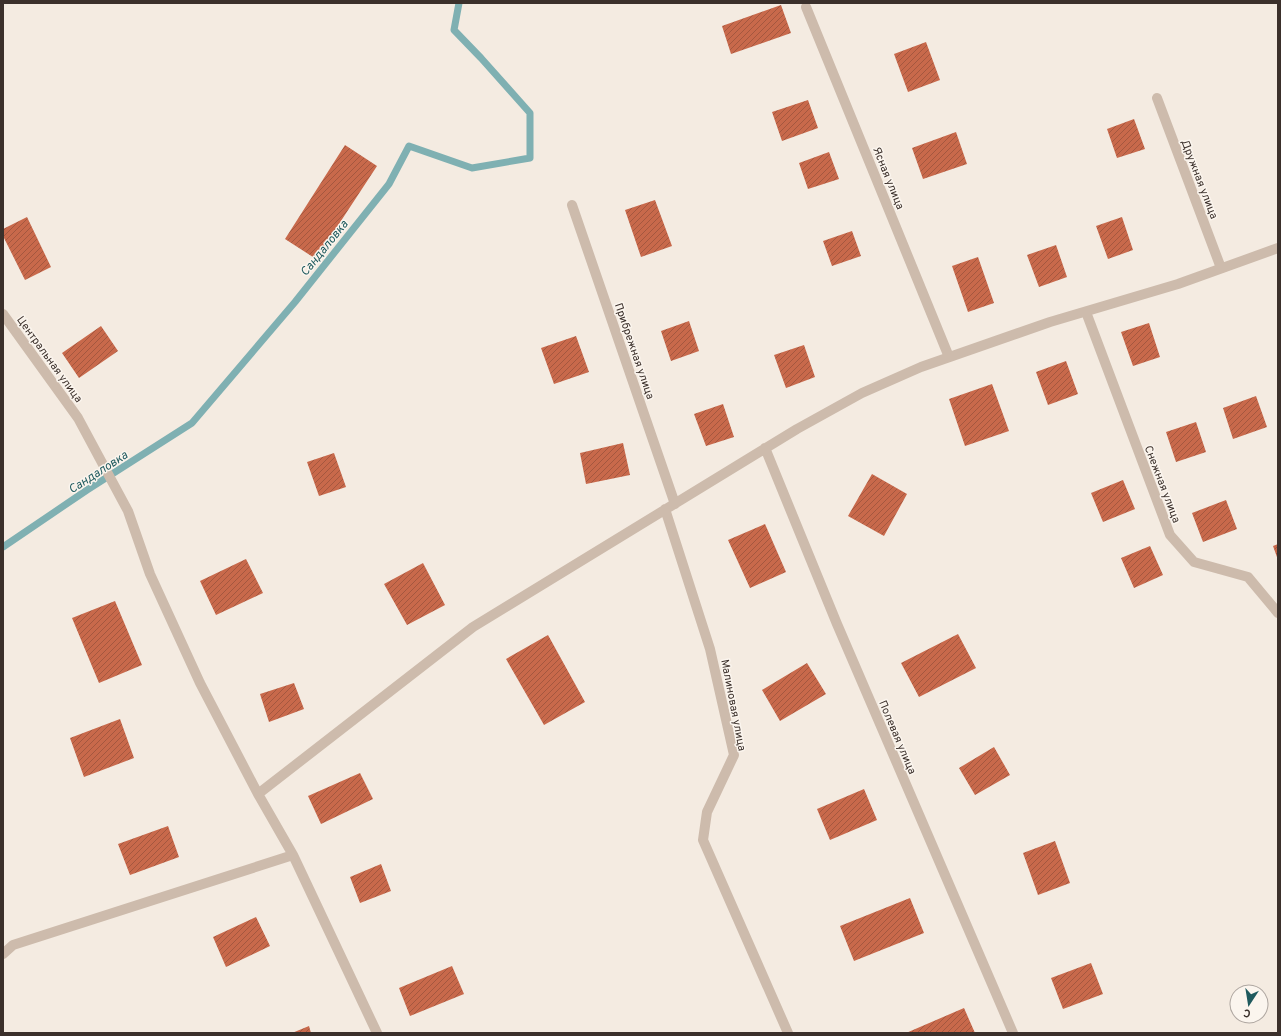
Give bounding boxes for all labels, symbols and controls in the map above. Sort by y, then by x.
street label: Дружная улица [1178,138,1221,221]
street label: Ясная улица [869,145,907,212]
water label: Сандаловка [297,217,353,280]
street label: Прибрежная улица [611,301,657,402]
street label: Центральная улица [13,314,85,406]
street label: Снежная улица [1141,444,1183,525]
water label: Сандаловка [66,447,132,498]
street label: Малиновая улица [717,658,749,752]
street label: Полевая улица [875,698,919,777]
north arrow [1229,984,1269,1024]
text: С [1242,1005,1252,1020]

